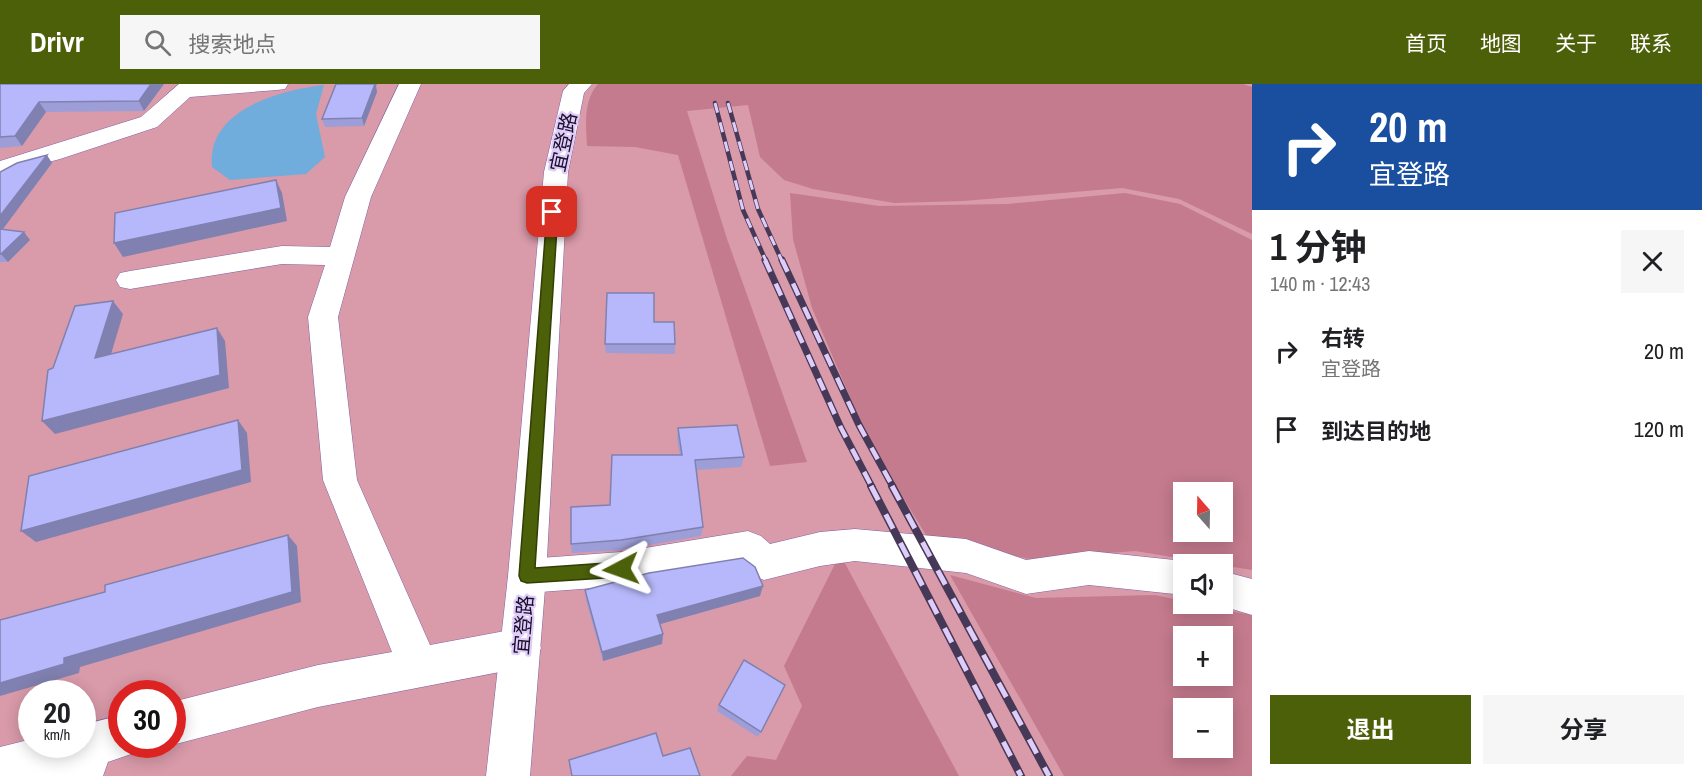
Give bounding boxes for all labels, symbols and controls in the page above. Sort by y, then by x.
search box [120,15,540,69]
text: Drivr [30,23,84,61]
icon: search [141,26,174,59]
text: 搜索地点 [189,29,277,59]
text: 首页 [1405,29,1447,58]
text: 地图 [1480,29,1522,58]
text: 关于 [1555,29,1597,58]
text: 联系 [1630,29,1672,58]
text: 20 m [1369,99,1448,155]
icon: right [1270,108,1348,186]
street label: 宜登路 [544,110,582,174]
text: 宜登路 [1369,156,1450,192]
pin [526,186,577,237]
icon: arrive [535,195,568,228]
text: 1 分钟 [1270,223,1367,271]
button: close [1621,230,1684,293]
text: 140 m · 12:43 [1270,270,1370,297]
text: 右转 [1321,323,1365,353]
icon: right [1270,335,1303,368]
text: 20 m [1644,336,1684,366]
text: 宜登路 [1321,355,1381,382]
icon: arrive [1270,413,1303,446]
text: 120 m [1634,414,1684,444]
text: 到达目的地 [1321,416,1431,446]
north arrow [1173,482,1233,542]
map controls [1173,482,1233,758]
position arrow [589,537,653,601]
button: sound [1173,554,1233,614]
street label: 宜登路 [507,594,539,656]
button: + [1173,626,1233,686]
speed limit sign: 30 [108,680,186,758]
text: 20 [43,692,71,732]
button: 退出 [1270,695,1471,764]
button: 分享 [1483,695,1684,764]
button: − [1173,698,1233,758]
text: km/h [44,724,70,745]

